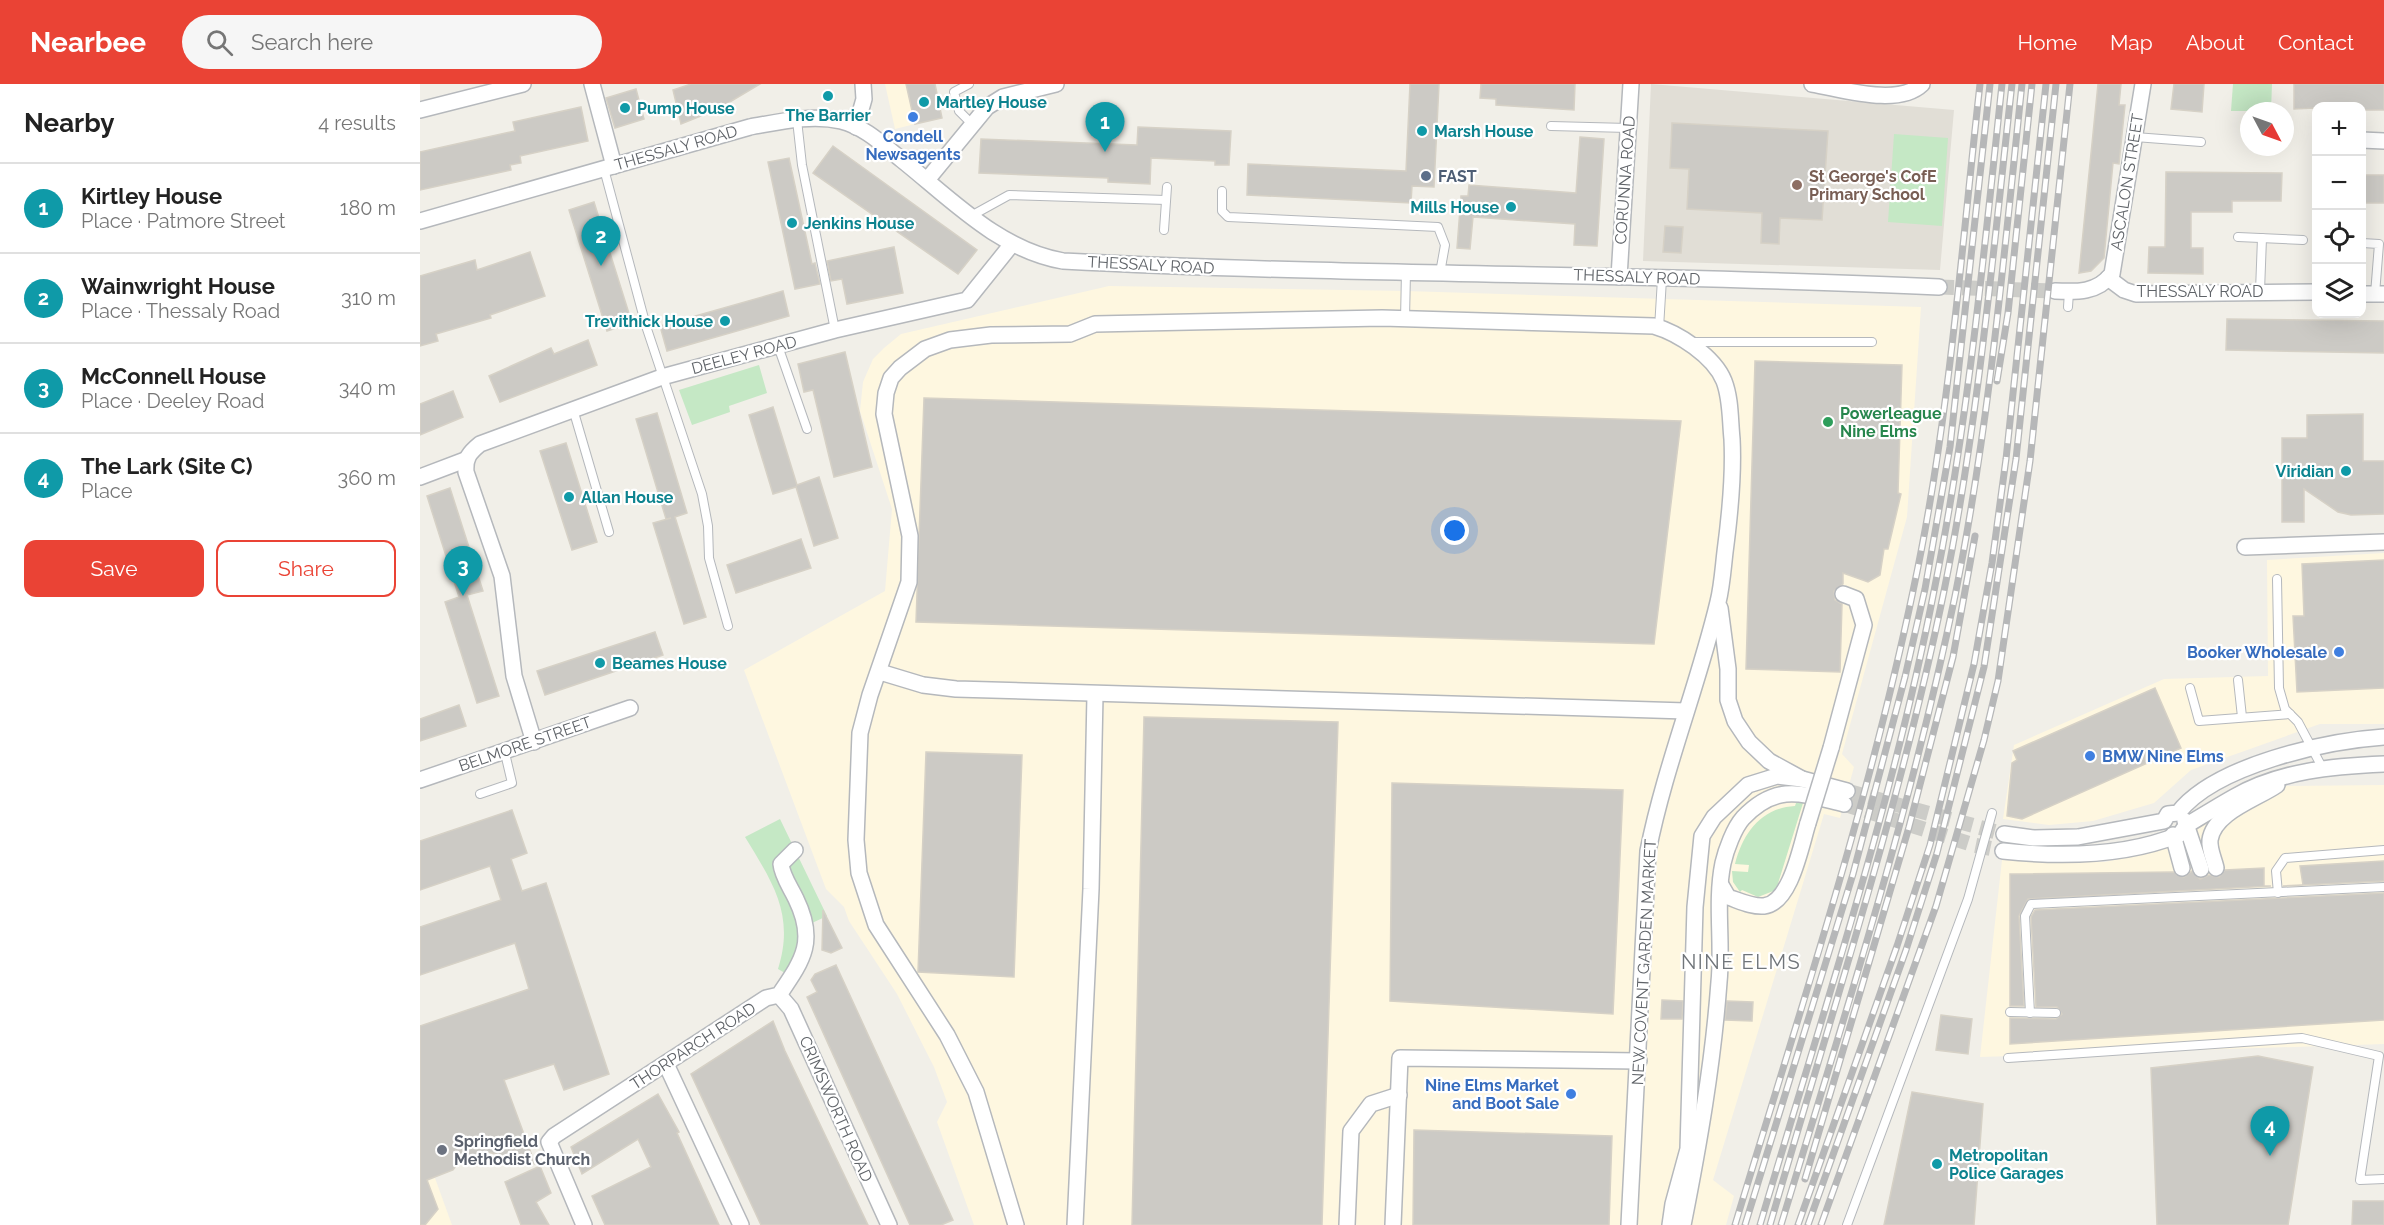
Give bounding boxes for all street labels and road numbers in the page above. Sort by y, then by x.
street label: ASCALON STREET [2107,112,2147,252]
street label: CORUNNA ROAD [1611,115,1639,245]
street label: THESSALY ROAD [612,121,740,175]
street label: THESSALY ROAD [1087,252,1215,278]
street label: THESSALY ROAD [1573,265,1701,289]
street label: THESSALY ROAD [2136,282,2264,301]
street label: DEELEY ROAD [689,332,799,378]
street label: BELMORE STREET [456,712,594,776]
street label: NEW COVENT GARDEN MARKET [1628,838,1660,1086]
street label: THORPARCH ROAD [627,998,759,1094]
street label: CRIMSWORTH ROAD [795,1033,877,1185]

